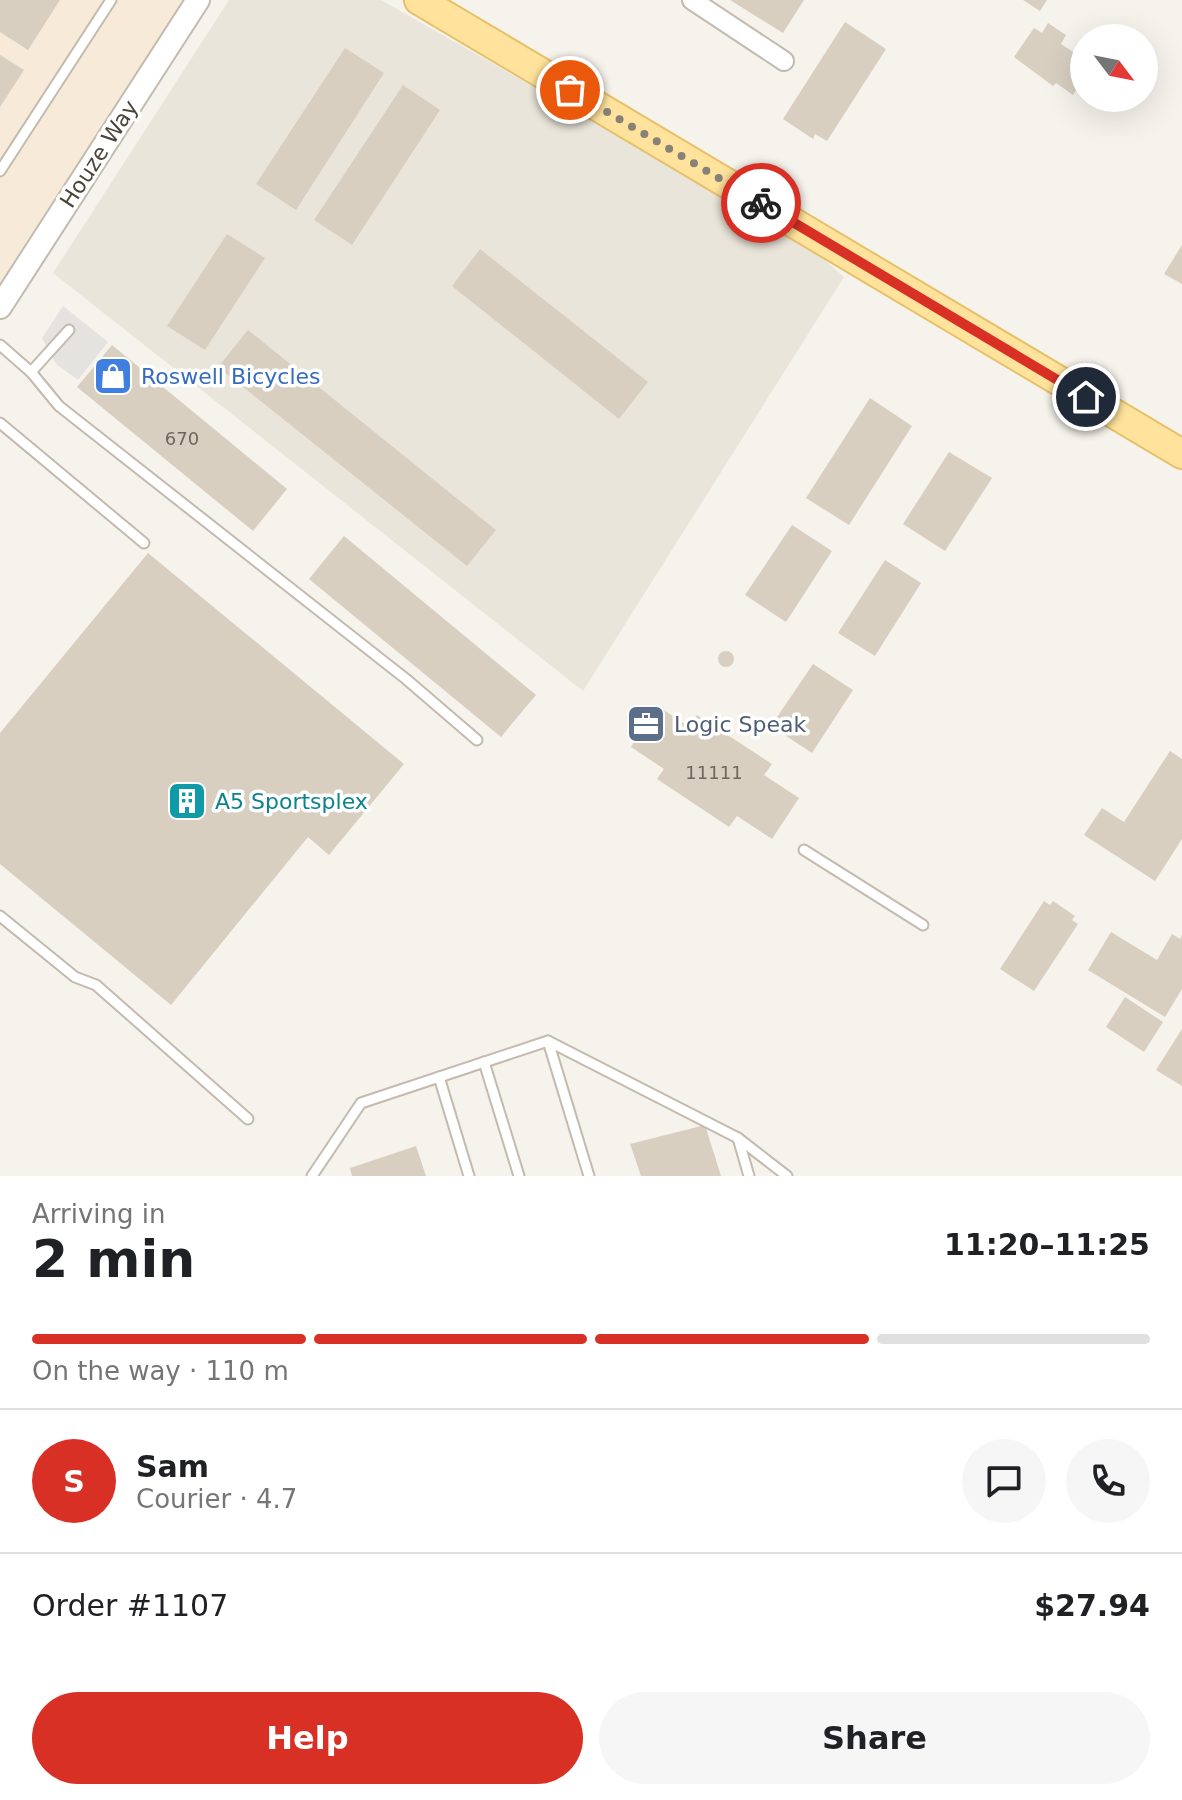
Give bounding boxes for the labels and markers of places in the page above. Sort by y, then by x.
pin [536,56,604,124]
shop icon: Roswell Bicycles [92,355,134,397]
pin [1052,363,1120,431]
place label: Roswell Bicycles [141,364,321,389]
office icon: Logic Speak [625,703,667,745]
place label: Logic Speak [674,712,806,737]
building icon: A5 Sportsplex [166,780,208,822]
place label: A5 Sportsplex [215,789,368,814]

